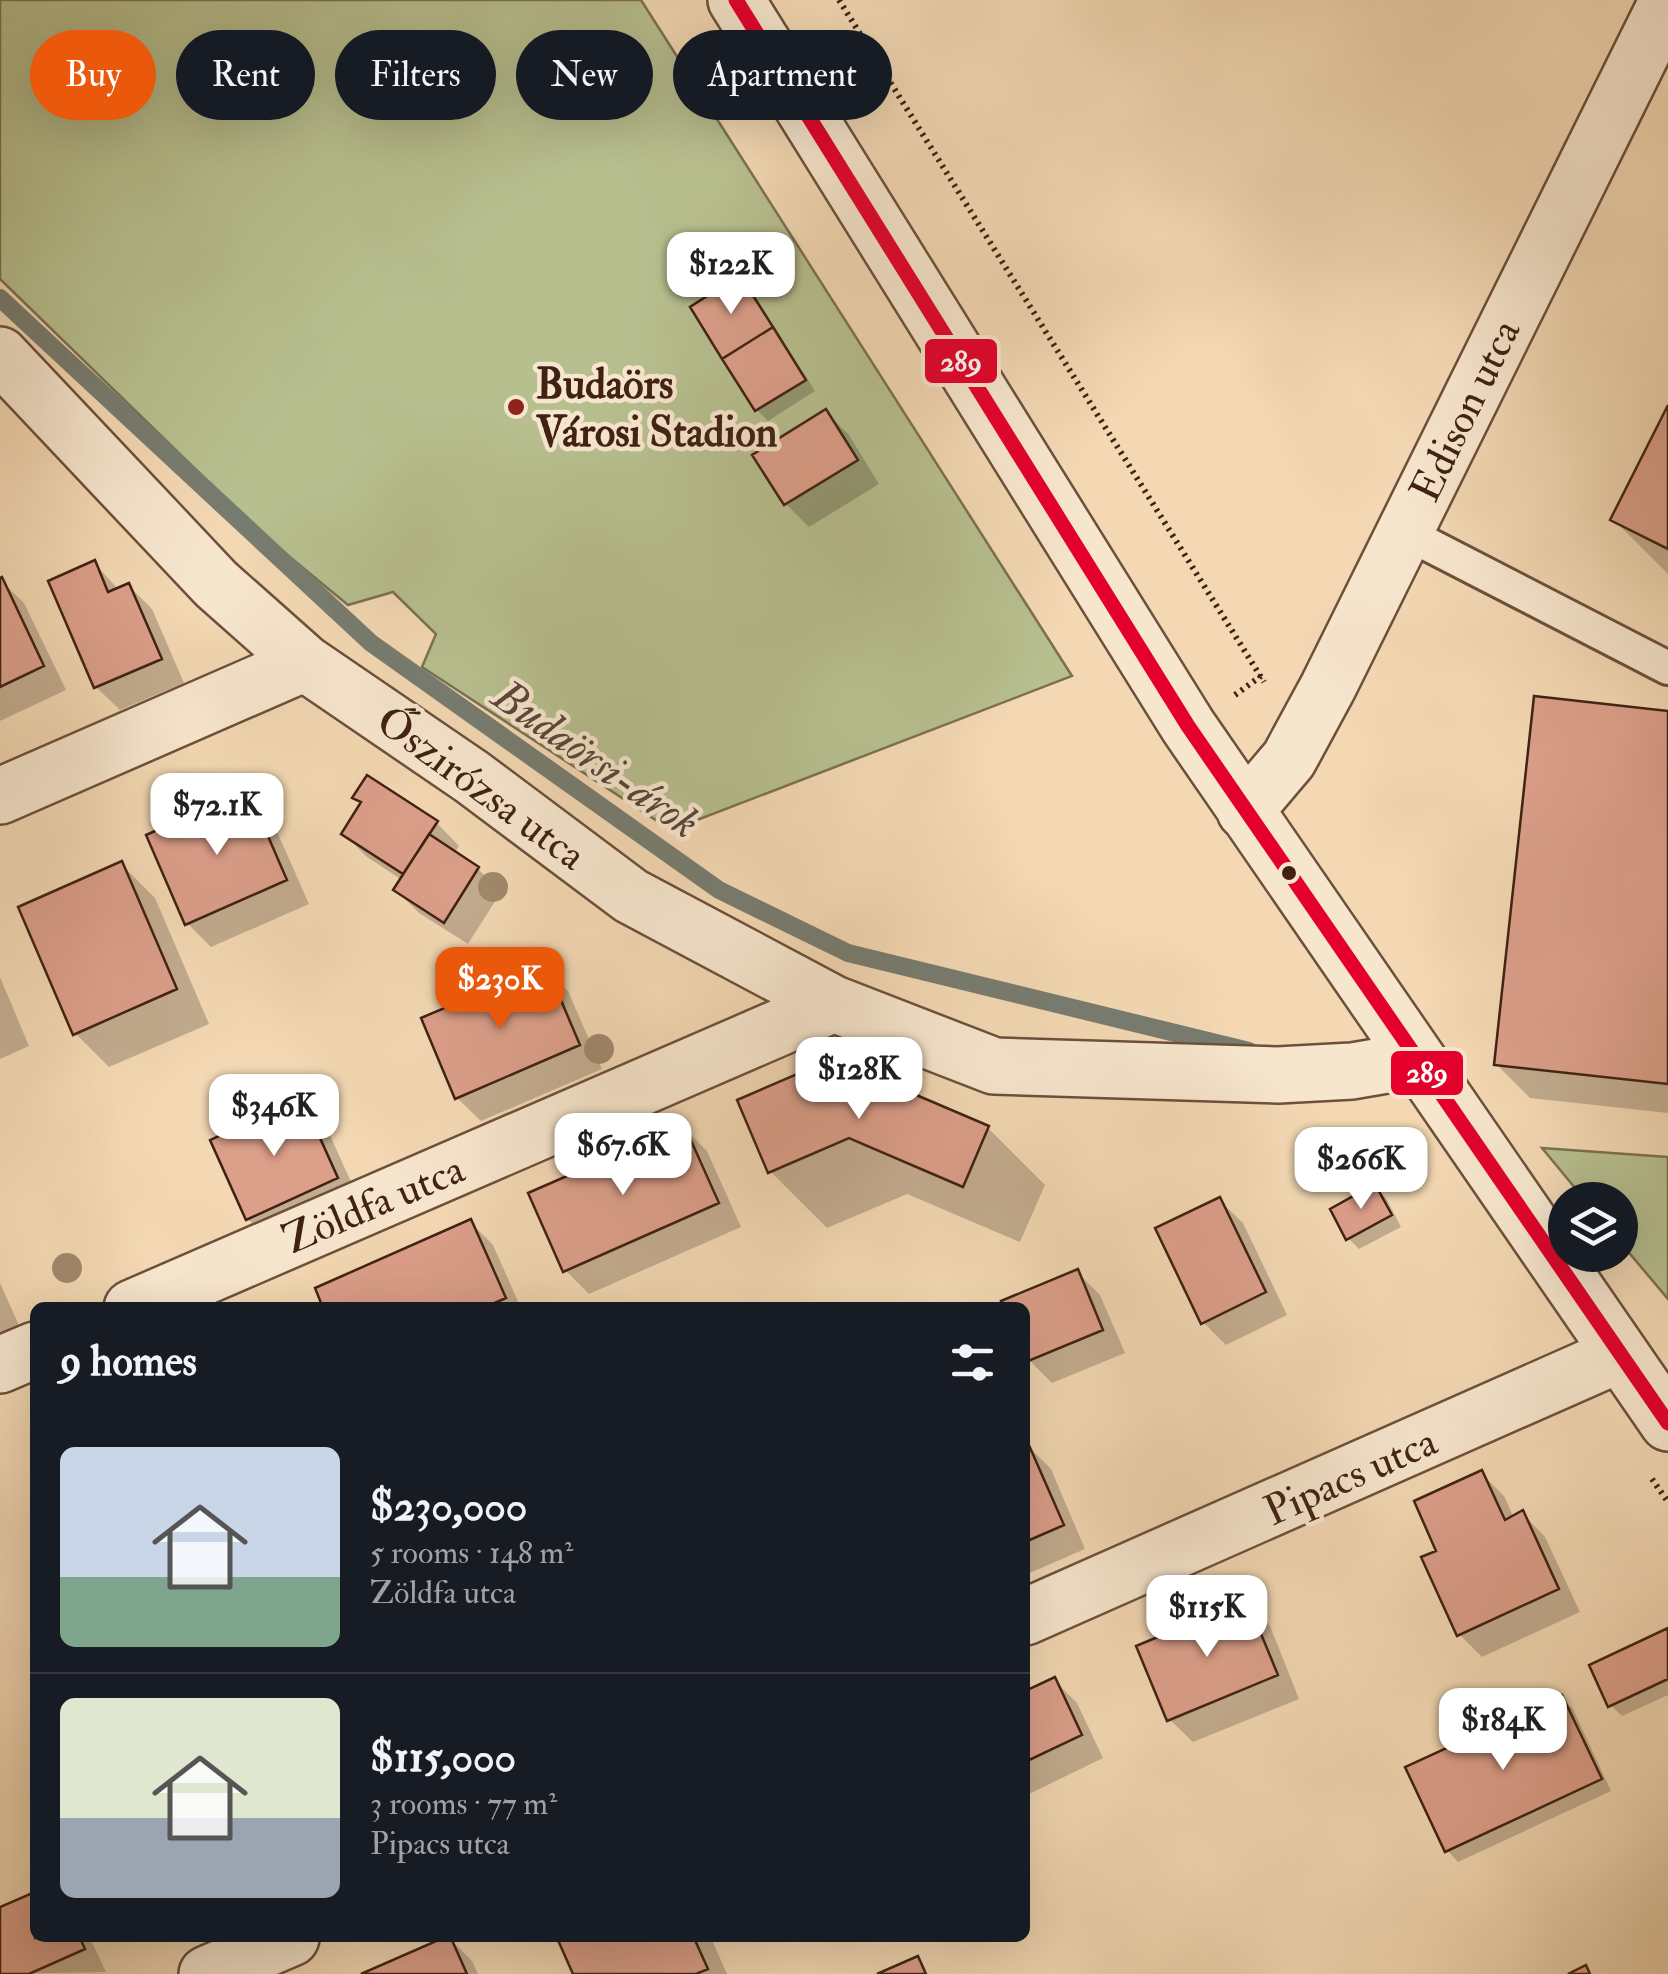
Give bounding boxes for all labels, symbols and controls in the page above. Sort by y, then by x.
chip: Buy [30,30,156,120]
chip: Rent [176,30,315,120]
chip: Filters [335,30,496,120]
chip: New [516,30,653,120]
chip: Apartment [673,30,892,120]
pin: $122K [661,232,801,317]
text: $122K [689,244,773,284]
street label: Edison utca [1399,311,1533,511]
line badge: 289 [923,337,999,385]
text: 289 [940,345,982,380]
place label: Budaörs Városi Stadion [536,359,778,459]
marker: Budaörs Városi Stadion [505,396,527,418]
water label: Budaörsi-árok [480,667,710,851]
street label: Őszirózsa utca [366,694,597,882]
pin: $72.1K [136,773,298,858]
text: $72.1K [172,785,262,825]
unlabelled marker [1279,863,1299,883]
pin: $230K [430,947,570,1032]
text: $230K [457,959,543,999]
pin: $128K [789,1037,929,1122]
text: $128K [817,1049,901,1089]
line badge: 289 [1389,1049,1465,1097]
text: 289 [1406,1056,1448,1091]
pin: $346K [204,1074,344,1159]
text: $346K [231,1086,317,1126]
pin: $67.6K [542,1113,704,1198]
text: $67.6K [577,1125,669,1165]
pin: $266K [1291,1127,1431,1212]
text: $266K [1317,1139,1405,1179]
street label: Zöldfa utca [275,1143,473,1266]
map controls [1548,1182,1638,1272]
button: layers [1548,1182,1638,1272]
icon: filters [945,1335,1000,1390]
text: 9 homes [60,1336,197,1388]
street label: Pipacs utca [1256,1415,1446,1538]
text: $230,000 [370,1481,527,1533]
icon: home [140,1487,260,1607]
text: 5 rooms · 148 m² [370,1533,573,1573]
text: Zöldfa utca [370,1573,516,1613]
pin: $115K [1137,1575,1277,1660]
text: $115K [1168,1587,1246,1627]
pin: $184K [1433,1688,1573,1773]
text: $184K [1461,1700,1545,1740]
text: $115,000 [370,1732,516,1784]
icon: home [140,1738,260,1858]
text: 3 rooms · 77 m² [370,1784,557,1824]
text: Pipacs utca [370,1824,510,1864]

